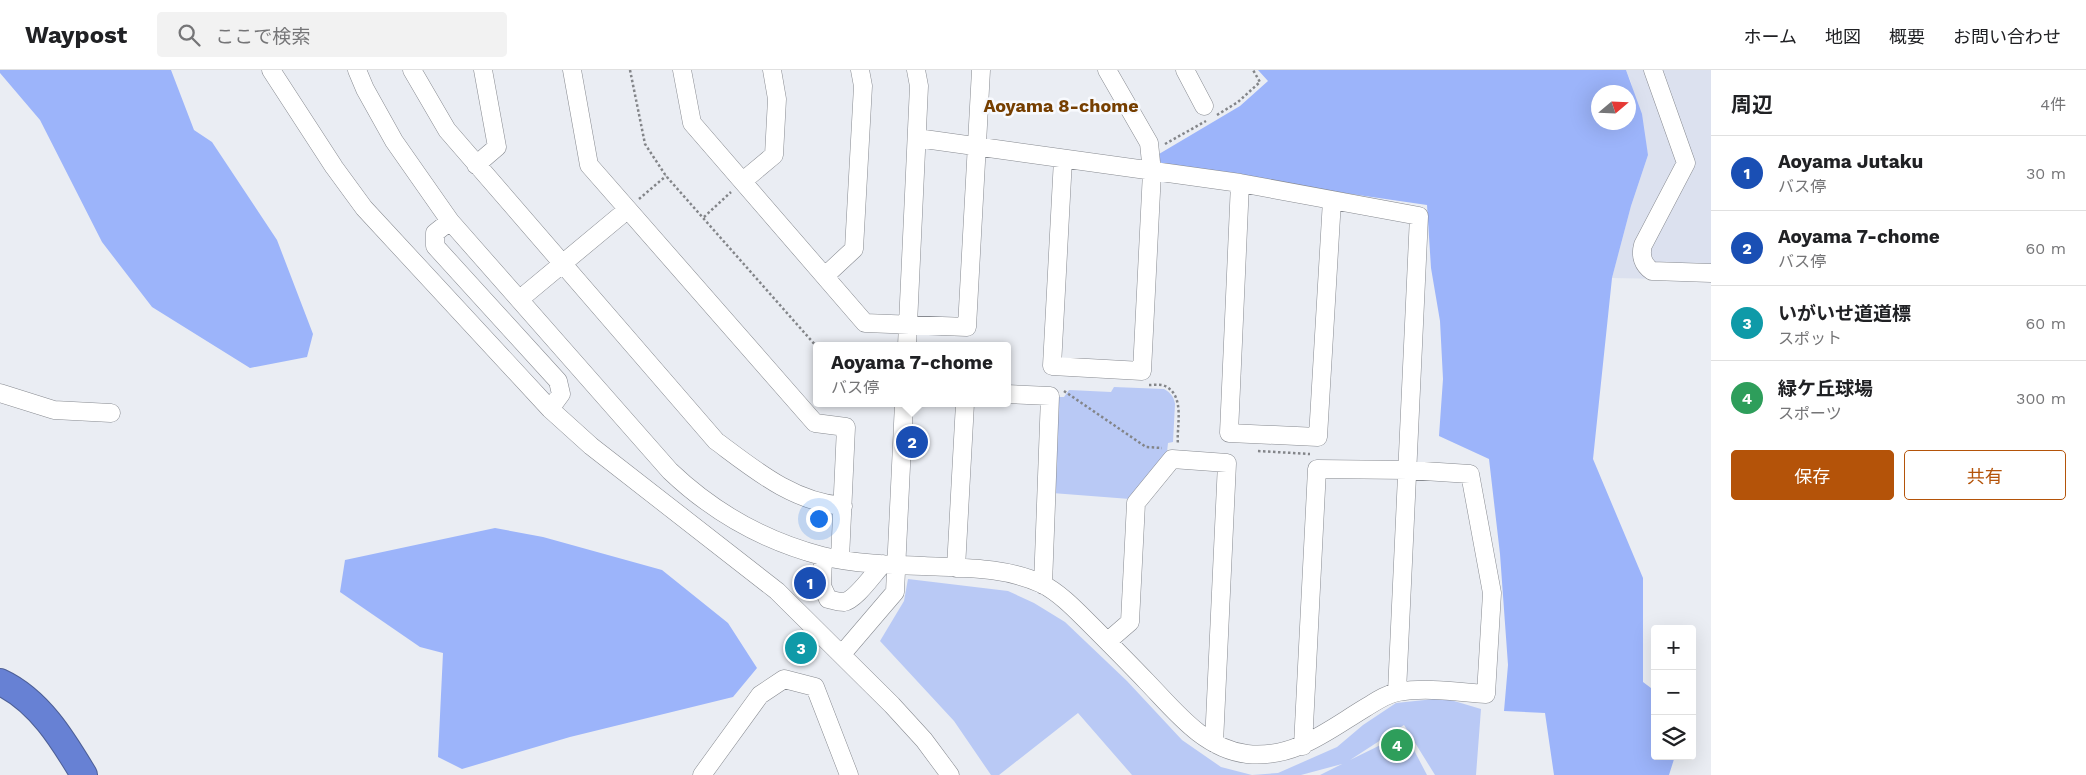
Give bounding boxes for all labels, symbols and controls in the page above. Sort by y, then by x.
search box [157,12,507,57]
text: Waypost [25,21,127,49]
icon: search [175,21,203,49]
text: ここで検索 [215,25,310,48]
text: ホーム [1744,26,1797,47]
text: 地図 [1825,26,1861,47]
text: 概要 [1889,26,1925,47]
text: お問い合わせ [1953,26,2061,47]
north arrow [1591,85,1636,130]
text: 周辺 [1731,92,1773,117]
district label: Aoyama 8-chome [983,95,1139,116]
text: 4件 [2040,95,2066,114]
text: Aoyama Jutaku [1778,150,1923,173]
text: 1 [1744,164,1750,183]
text: 30 m [2026,164,2066,183]
text: バス停 [1778,177,1826,196]
text: Aoyama 7-chome [1778,225,1940,248]
text: 2 [1742,239,1752,258]
text: 60 m [2026,239,2066,258]
text: バス停 [1778,252,1826,271]
text: いがいせ道道標 [1778,302,1911,325]
text: 3 [1742,314,1752,333]
text: 60 m [2026,314,2066,333]
text: スポット [1778,329,1842,348]
popup [813,342,1011,407]
text: Aoyama 7-chome [831,351,993,374]
text: 緑ケ丘球場 [1778,377,1873,400]
text: バス停 [831,378,879,397]
text: 4 [1742,389,1752,408]
text: 300 m [2016,389,2066,408]
text: スポーツ [1778,404,1842,423]
pin: 2 [896,423,928,461]
button: 保存 [1731,450,1894,500]
button: 共有 [1904,450,2066,500]
your location [806,506,832,532]
pin: 1 [794,564,826,602]
map controls [1651,625,1696,760]
button: + [1651,625,1696,670]
pin: 3 [785,629,817,667]
button: − [1651,670,1696,715]
button: layers [1651,715,1696,760]
pin: 4 [1381,726,1413,764]

